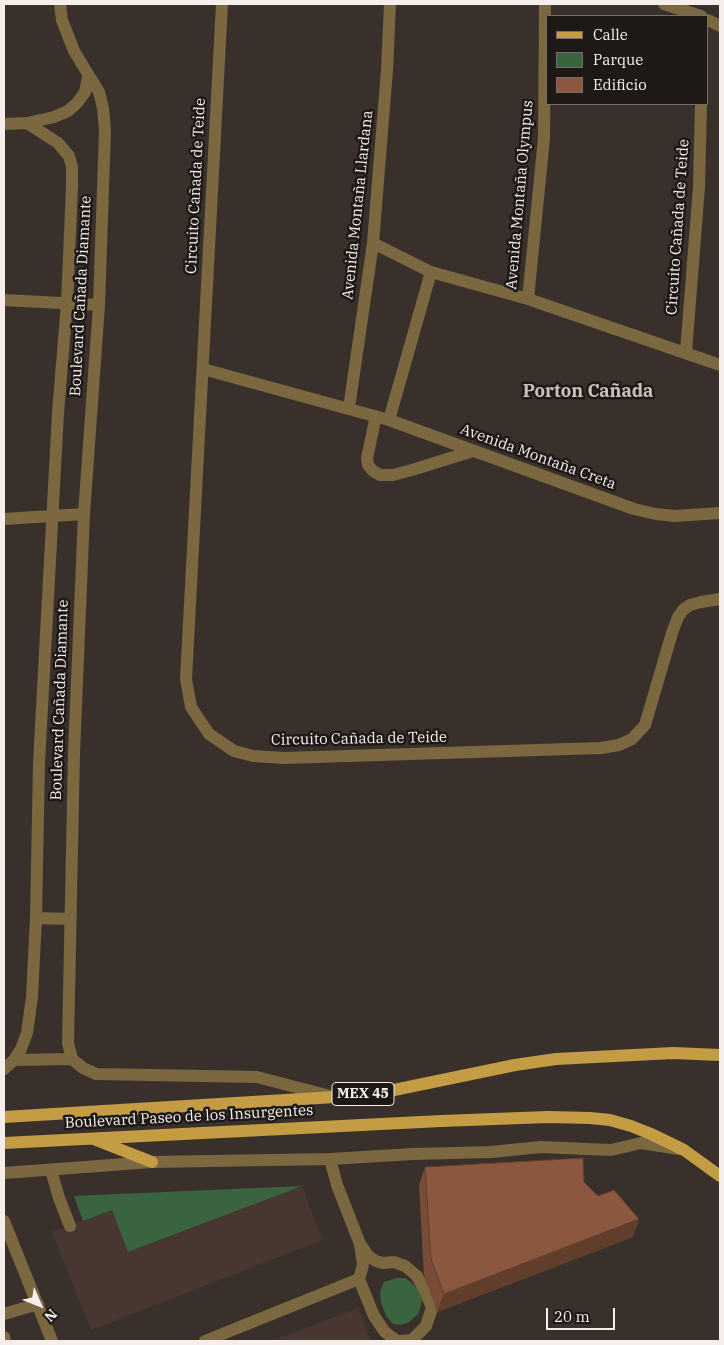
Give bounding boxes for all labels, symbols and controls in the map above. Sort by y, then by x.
legend [546,15,709,105]
text: Calle [593,25,628,44]
text: Parque [593,50,643,69]
text: Edificio [593,75,647,94]
street label: Circuito Cañada de Teide [182,98,210,274]
street label: Avenida Montaña Olympus [503,100,537,290]
street label: Avenida Montaña Llardana [339,110,377,300]
street label: Circuito Cañada de Teide [663,139,693,315]
street label: Boulevard Cañada Diamante [67,195,95,397]
district label: Porton Cañada [523,381,653,403]
street label: Avenida Montaña Creta [458,420,618,494]
street label: Boulevard Cañada Diamante [48,599,72,801]
street label: Circuito Cañada de Teide [271,728,447,750]
road number: MEX 45 [332,1082,394,1106]
street label: Boulevard Paseo de los Insurgentes [64,1101,314,1133]
north arrow [15,1280,65,1330]
scale bar [549,1298,618,1330]
text: N [40,1305,61,1326]
text: 20 m [554,1307,590,1326]

